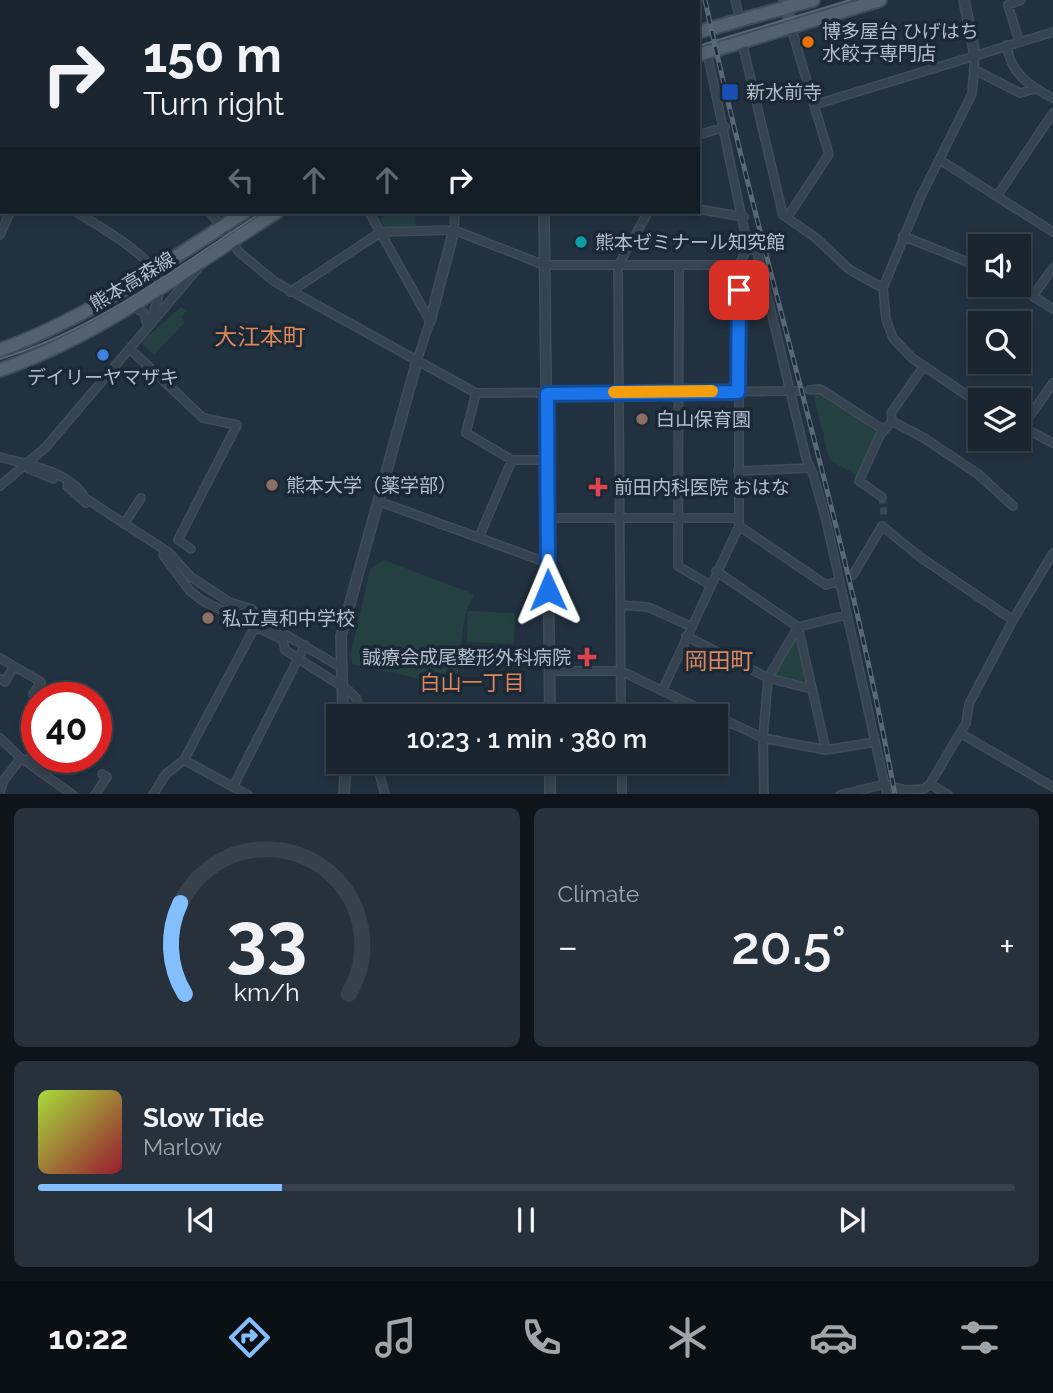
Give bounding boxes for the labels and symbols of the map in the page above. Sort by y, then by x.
place label: 博多屋台 ひげはち 水餃子専門店 [822,20,979,64]
marker: 博多屋台 ひげはち 水餃子専門店 [800,34,816,50]
place label: 新水前寺 [746,81,822,103]
marker: 新水前寺 [720,82,740,102]
place label: 熊本ゼミナール知究館 [595,231,785,253]
marker: 熊本ゼミナール知究館 [573,234,589,250]
street label: 熊本高森線 [86,247,178,315]
pin [709,260,769,320]
district label: 大江本町 [214,323,306,350]
marker: デイリーヤマザキ [95,347,111,363]
place label: デイリーヤマザキ [27,366,179,388]
place label: 白山保育園 [656,408,751,430]
marker: 白山保育園 [634,411,650,427]
place label: 熊本大学（薬学部） [286,474,457,496]
place label: 前田内科医院 おはな [614,476,790,498]
marker: 熊本大学（薬学部） [264,477,280,493]
marker: 前田内科医院 おはな [588,477,608,497]
position arrow [511,553,585,627]
place label: 私立真和中学校 [222,607,355,629]
marker: 私立真和中学校 [200,610,216,626]
place label: 誠療会成尾整形外科病院 [362,646,571,668]
marker: 誠療会成尾整形外科病院 [577,647,597,667]
district label: 岡田町 [685,647,754,674]
district label: 白山一丁目 [420,670,525,695]
speed limit sign: 40 [21,682,112,773]

